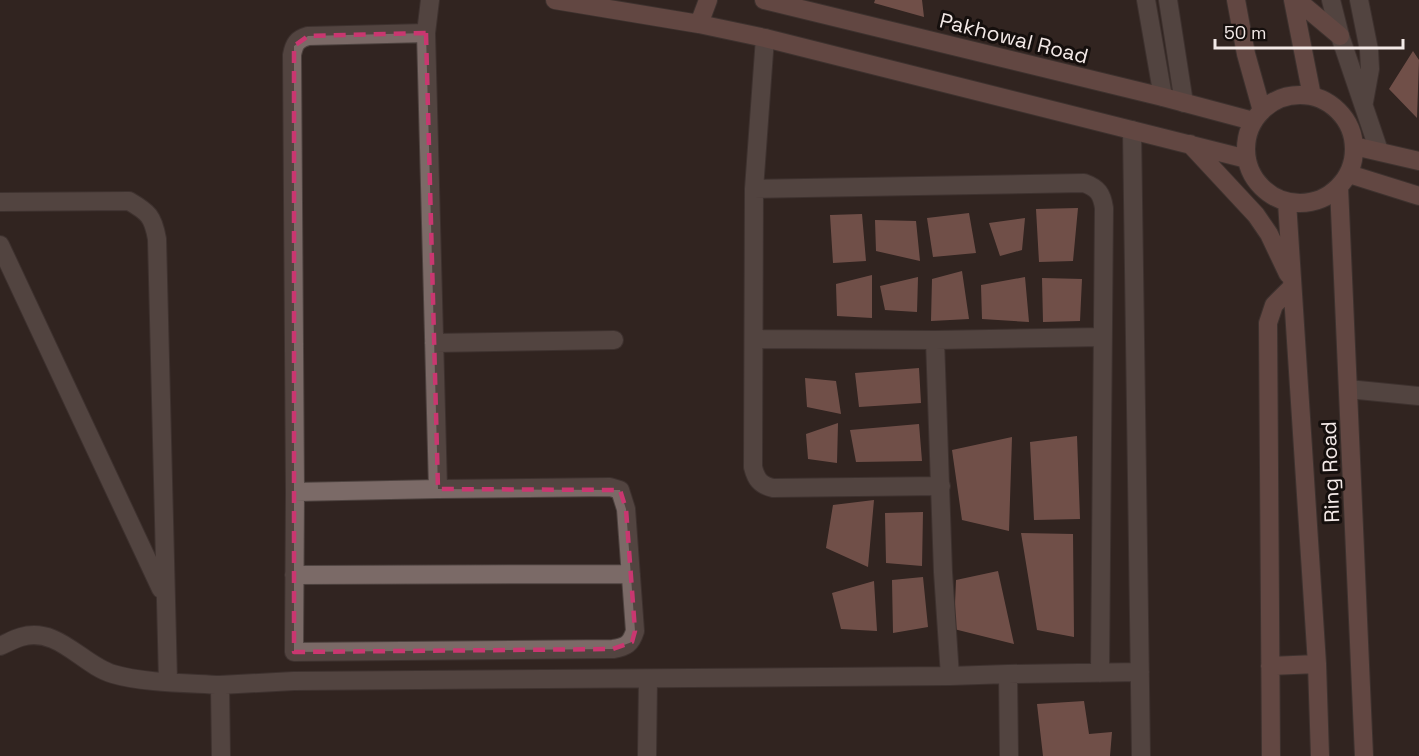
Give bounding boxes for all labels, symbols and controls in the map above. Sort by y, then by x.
street label: Pakhowal Road [937,6,1091,70]
scale bar [1215,12,1402,50]
text: 50 m [1224,21,1266,44]
street label: Ring Road [1315,421,1345,523]

